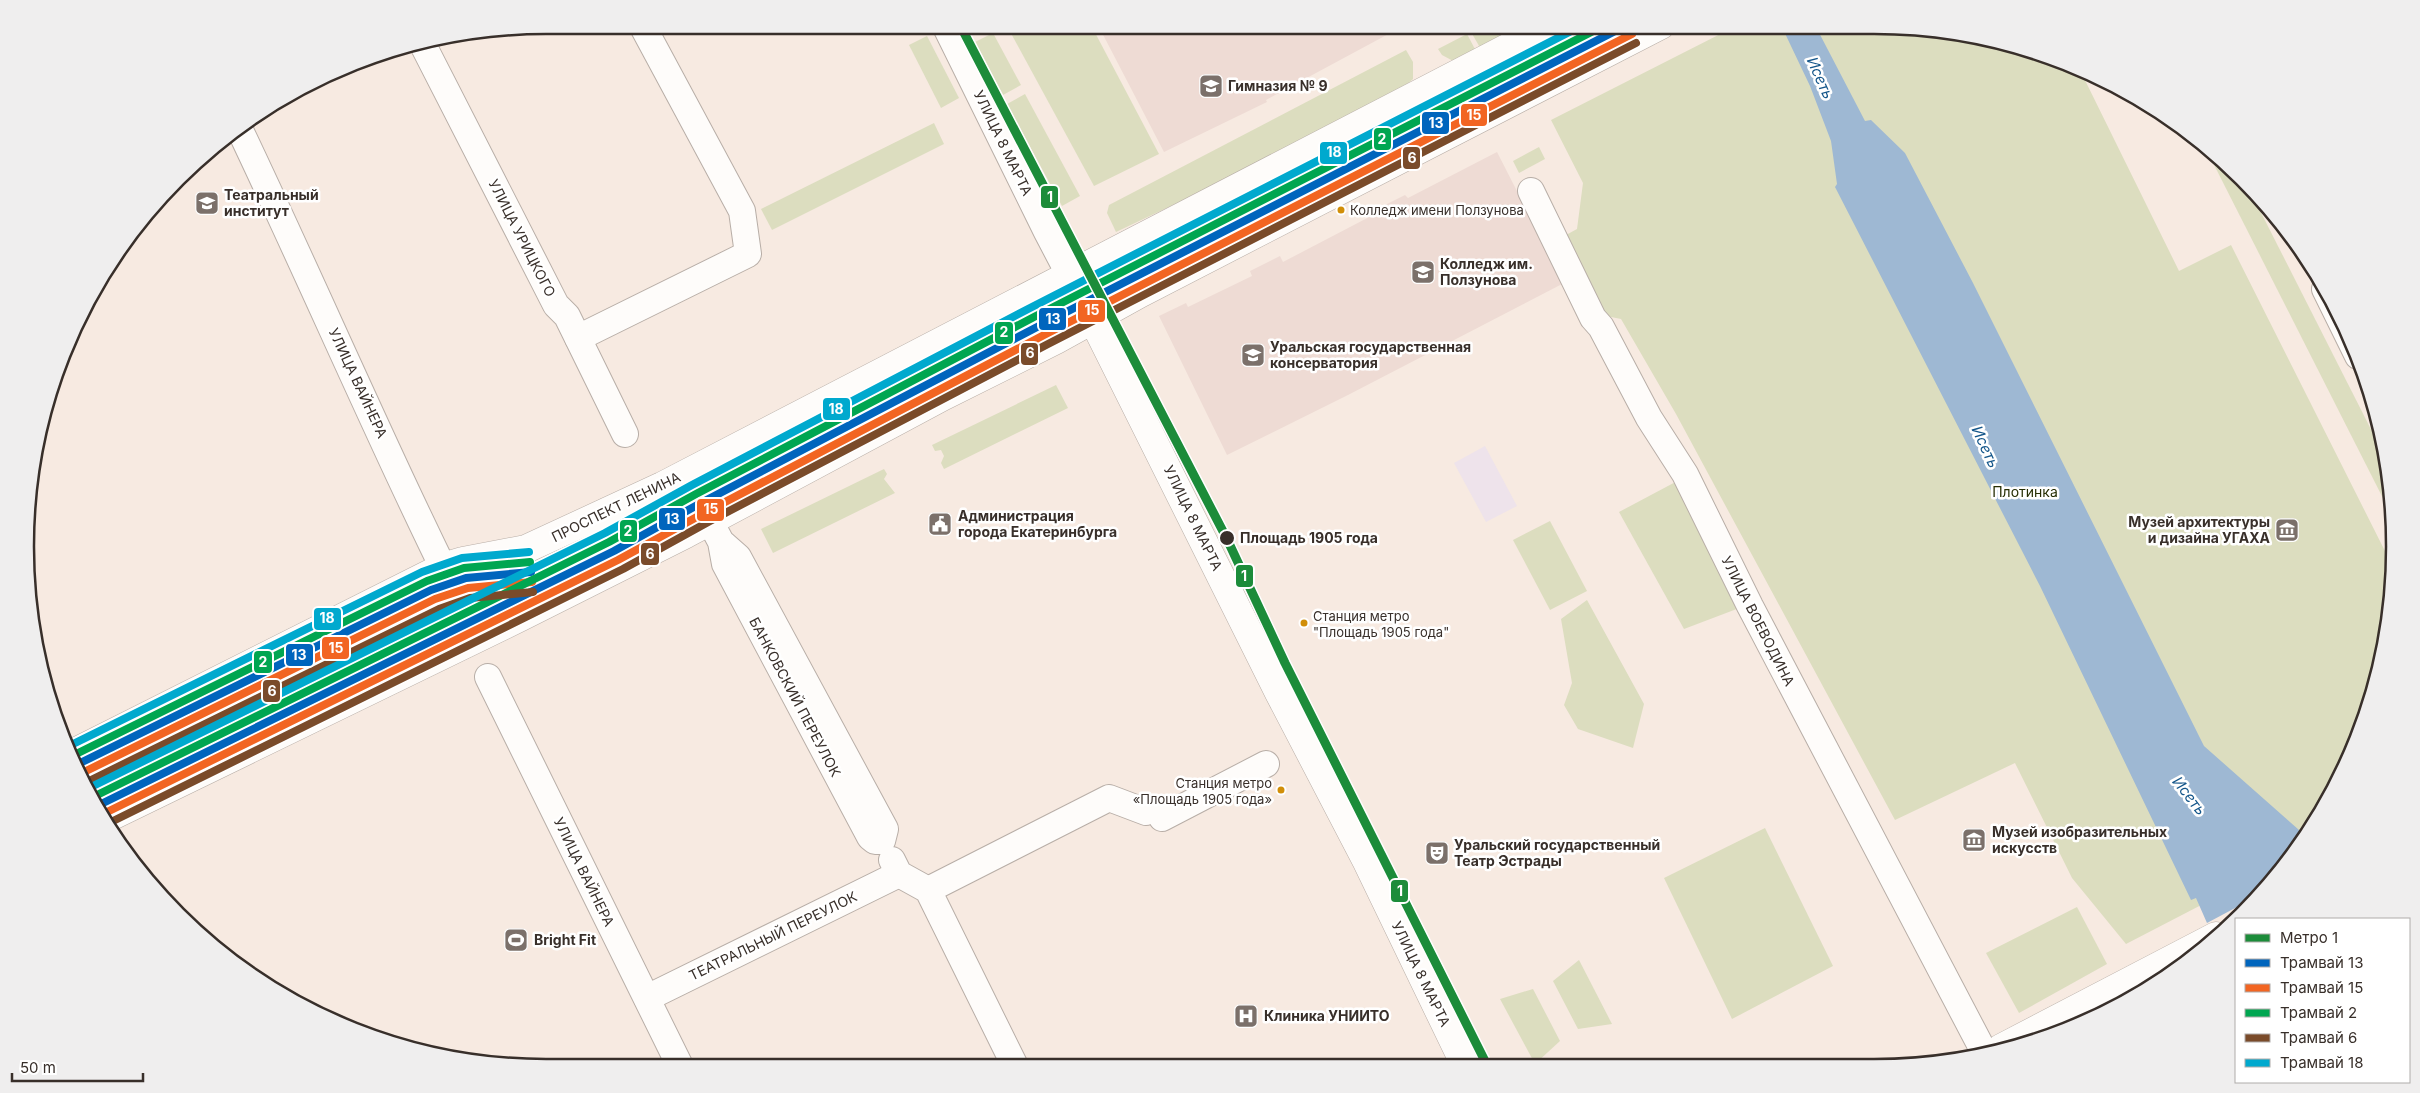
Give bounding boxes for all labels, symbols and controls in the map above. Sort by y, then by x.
water label: Исеть [1803,54,1838,102]
school or university icon: Гимназия № 9 [1198,73,1224,99]
place label: Гимназия № 9 [1228,77,1328,94]
street label: УЛИЦА 8 МАРТА [971,87,1036,198]
line badge: 15 [1460,103,1488,127]
text: 15 [1467,106,1482,123]
line badge: 13 [1421,111,1450,135]
text: 13 [1428,114,1444,131]
line badge: 2 [1373,127,1392,151]
text: 2 [1378,130,1387,147]
line badge: 18 [1319,141,1348,165]
text: 18 [1326,143,1342,160]
line badge: 6 [1402,146,1421,170]
text: 6 [1407,149,1417,166]
street label: УЛИЦА УРИЦКОГО [485,176,560,300]
line badge: 1 [1040,185,1059,209]
place label: Театральный институт [224,186,319,219]
text: 1 [1047,188,1053,205]
school or university icon: Театральный институт [194,190,220,216]
place label: Колледж имени Ползунова [1350,202,1524,218]
marker: Колледж имени Ползунова [1336,205,1346,215]
place label: Колледж им. Ползунова [1440,255,1533,288]
school or university icon: Колледж им. Ползунова [1410,259,1436,285]
line badge: 15 [1077,299,1106,323]
text: 15 [1085,301,1100,318]
line badge: 13 [1038,307,1067,331]
text: 13 [1045,310,1061,327]
line badge: 2 [994,321,1014,345]
text: 2 [1000,323,1009,340]
street label: УЛИЦА ВАЙНЕРА [326,325,392,441]
place label: Уральская государственная консерватория [1270,338,1471,371]
line badge: 6 [1020,342,1039,366]
school or university icon: Уральская государственная консерватория [1240,342,1266,368]
text: 6 [1025,344,1035,361]
line badge: 18 [822,397,851,421]
text: 18 [828,400,844,417]
water label: Исеть [1968,423,2003,471]
street label: УЛИЦА 8 МАРТА [1161,462,1226,573]
street label: ПРОСПЕКТ ЛЕНИНА [549,468,683,545]
park label: Плотинка [1992,483,2058,500]
line badge: 15 [696,498,725,522]
text: 15 [704,500,719,517]
line badge: 13 [658,507,686,531]
place label: Администрация города Екатеринбурга [958,507,1117,540]
text: 13 [664,510,680,527]
public building icon: Администрация города Екатеринбурга [927,511,953,537]
place label: Музей архитектуры и дизайна УГАХА [2128,513,2271,546]
museum icon: Музей архитектуры и дизайна УГАХА [2274,517,2300,543]
line badge: 2 [619,519,638,543]
text: 2 [624,522,633,539]
marker: Площадь 1905 года [1218,529,1236,547]
place label: Площадь 1905 года [1240,529,1378,546]
line badge: 6 [640,542,660,566]
text: 6 [645,545,655,562]
street label: УЛИЦА ВОЕВОДИНА [1718,553,1799,689]
line badge: 1 [1235,564,1254,588]
text: 1 [1241,567,1247,584]
line badge: 18 [313,607,342,631]
place label: Станция метро "Площадь 1905 года" [1313,608,1449,640]
text: 18 [319,609,335,626]
street label: БАНКОВСКИЙ ПЕРЕУЛОК [746,614,846,780]
marker: Станция метро "Площадь 1905 года" [1299,618,1309,628]
line badge: 15 [321,636,350,660]
text: 15 [329,639,344,656]
line badge: 13 [285,643,314,667]
text: 13 [291,646,307,663]
line badge: 2 [253,650,273,674]
text: 2 [259,653,268,670]
line badge: 6 [262,679,281,703]
text: 6 [267,682,277,699]
water label: Исеть [2168,772,2210,819]
place label: Станция метро «Площадь 1905 года» [1133,775,1272,807]
marker: Станция метро «Площадь 1905 года» [1276,785,1286,795]
street label: УЛИЦА ВАЙНЕРА [551,814,619,929]
place label: Музей изобразительных искусств [1992,823,2167,856]
museum icon: Музей изобразительных искусств [1961,827,1987,853]
place label: Уральский государственный Театр Эстрады [1454,836,1660,869]
theatre icon: Уральский государственный Театр Эстрады [1424,840,1450,866]
line badge: 1 [1390,879,1409,903]
text: 1 [1397,882,1403,899]
street label: ТЕАТРАЛЬНЫЙ ПЕРЕУЛОК [686,886,860,984]
street label: УЛИЦА 8 МАРТА [1389,918,1454,1029]
legend [2235,918,2410,1083]
sports icon: Bright Fit [503,927,529,953]
text: Метро 1 [2280,928,2338,947]
place label: Bright Fit [534,931,596,948]
text: Трамвай 13 [2280,953,2364,972]
text: Трамвай 15 [2280,978,2363,997]
hospital icon: Клиника УНИИТО [1233,1003,1259,1029]
text: Трамвай 2 [2280,1003,2357,1022]
place label: Клиника УНИИТО [1264,1007,1390,1024]
text: Трамвай 6 [2280,1028,2357,1047]
scale bar [12,1050,144,1082]
text: Трамвай 18 [2280,1053,2364,1072]
text: 50 m [20,1058,56,1077]

